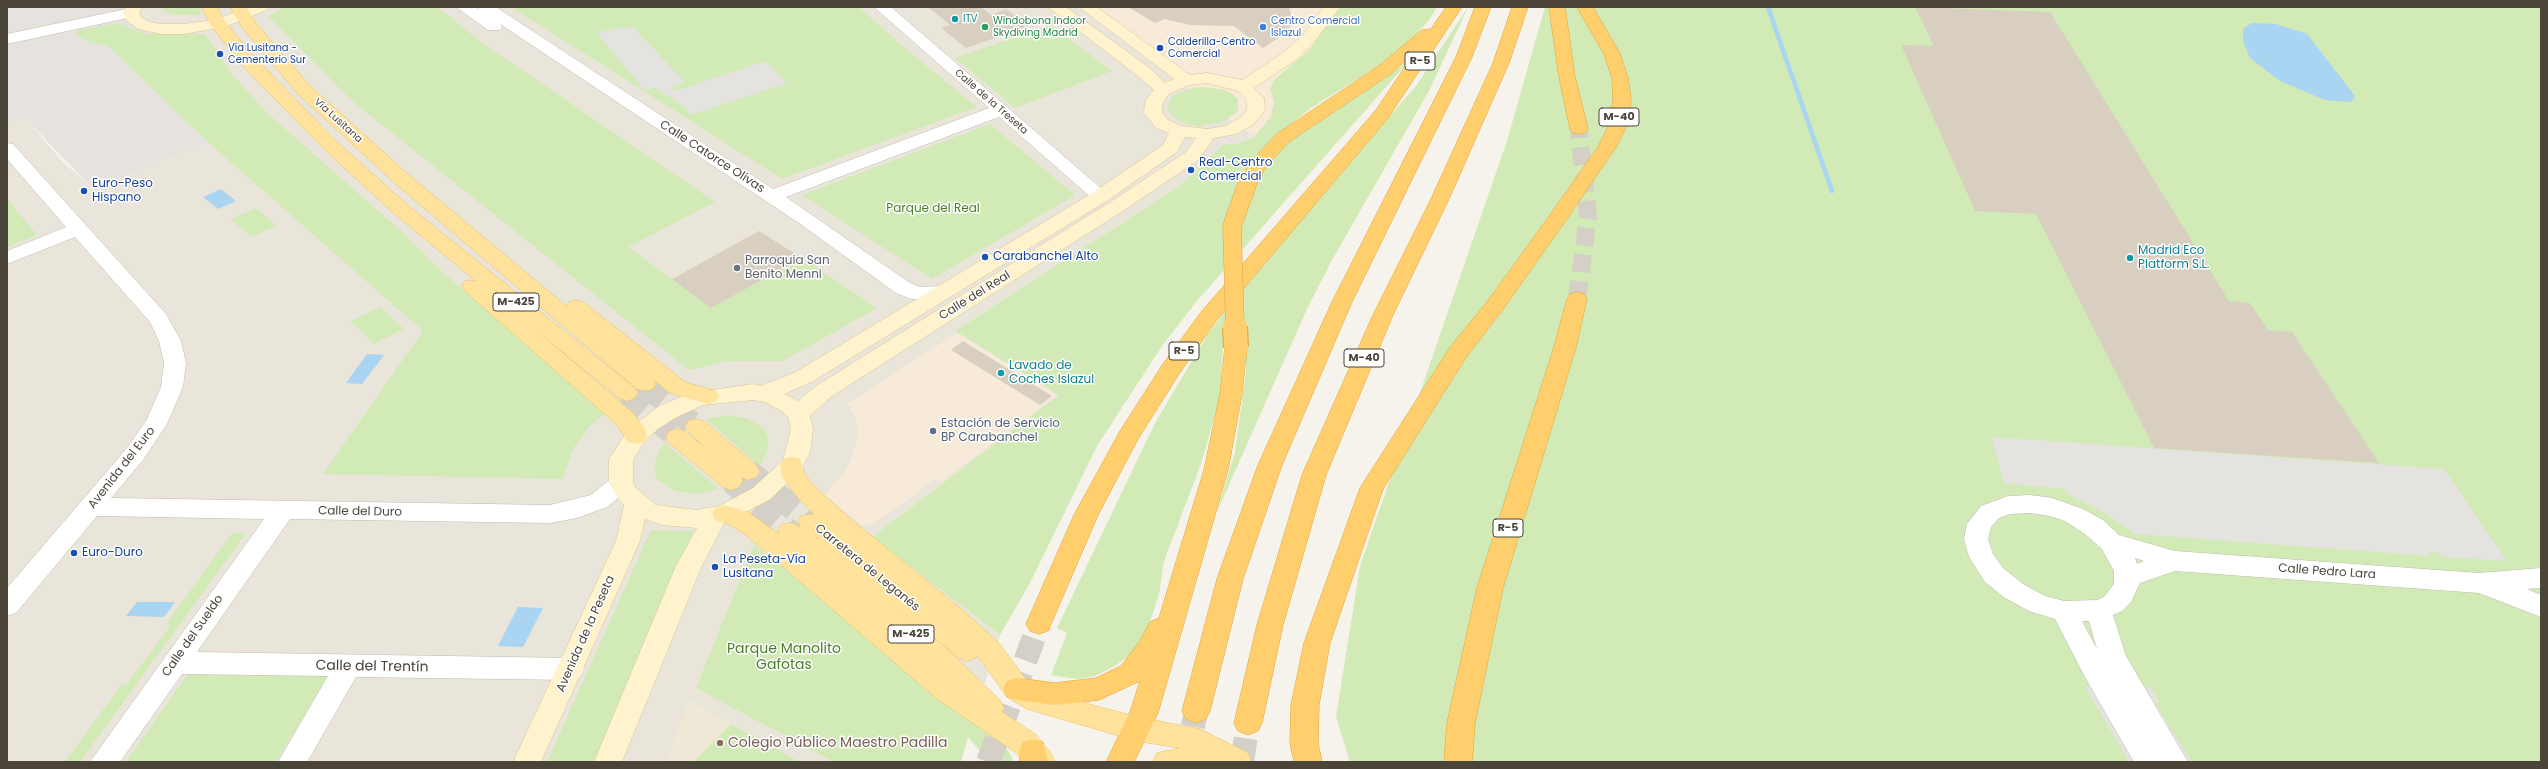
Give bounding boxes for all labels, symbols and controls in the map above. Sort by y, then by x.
place label: ITV [963,13,978,25]
marker: ITV [950,14,960,24]
place label: Windobona Indoor Skydiving Madrid [993,15,1086,38]
place label: Centro Comercial Islazul [1271,15,1360,38]
marker: Windobona Indoor Skydiving Madrid [980,22,990,32]
marker: Centro Comercial Islazul [1258,22,1268,32]
place label: Calderilla-Centro Comercial [1168,36,1255,60]
place label: Vía Lusitana - Cementerio Sur [228,42,306,66]
marker: Calderilla-Centro Comercial [1155,43,1165,53]
marker: Vía Lusitana - Cementerio Sur [215,49,225,59]
road number: R-5 [1405,52,1435,70]
street label: Calle de la Treseta [952,67,1030,137]
street label: Vía Lusitana [311,96,365,146]
road number: M-40 [1599,108,1639,126]
street label: Calle Catorce Olivas [657,118,767,196]
place label: Real-Centro Comercial [1199,156,1272,184]
marker: Real-Centro Comercial [1186,165,1196,175]
place label: Euro-Peso Hispano [92,177,153,205]
marker: Euro-Peso Hispano [79,186,89,196]
park label: Parque del Real [886,202,980,216]
place label: Madrid Eco Platform S.L. [2138,244,2209,272]
place label: Carabanchel Alto [993,250,1099,264]
marker: Carabanchel Alto [980,252,990,262]
marker: Madrid Eco Platform S.L. [2125,253,2135,263]
place label: Parroquia San Benito Menni [745,254,830,282]
marker: Parroquia San Benito Menni [732,263,742,273]
street label: Calle del Real [937,268,1013,324]
road number: M-425 [493,293,539,311]
road number: R-5 [1169,342,1199,360]
road number: M-40 [1344,349,1384,367]
place label: Lavado de Coches Islazul [1009,359,1094,387]
marker: Lavado de Coches Islazul [996,368,1006,378]
place label: Estación de Servicio BP Carabanchel [941,417,1060,445]
street label: Avenida del Euro [86,424,158,512]
marker: Estación de Servicio BP Carabanchel [928,426,938,436]
street label: Calle del Duro [318,504,402,520]
road number: R-5 [1493,519,1523,537]
street label: Carretera de Leganés [812,521,922,615]
place label: Euro-Duro [82,546,143,560]
marker: Euro-Duro [69,548,79,558]
place label: La Peseta-Vía Lusitana [723,553,806,581]
street label: Calle Pedro Lara [2278,561,2376,583]
marker: La Peseta-Vía Lusitana [710,562,720,572]
street label: Avenida de la Peseta [554,574,618,694]
street label: Calle del Sueldo [159,592,227,680]
road number: M-425 [888,625,934,643]
park label: Parque Manolito Gafotas [727,641,841,674]
street label: Calle del Trentín [315,658,429,676]
place label: Colegio Público Maestro Padilla [728,735,947,751]
marker: Colegio Público Maestro Padilla [715,738,725,748]

